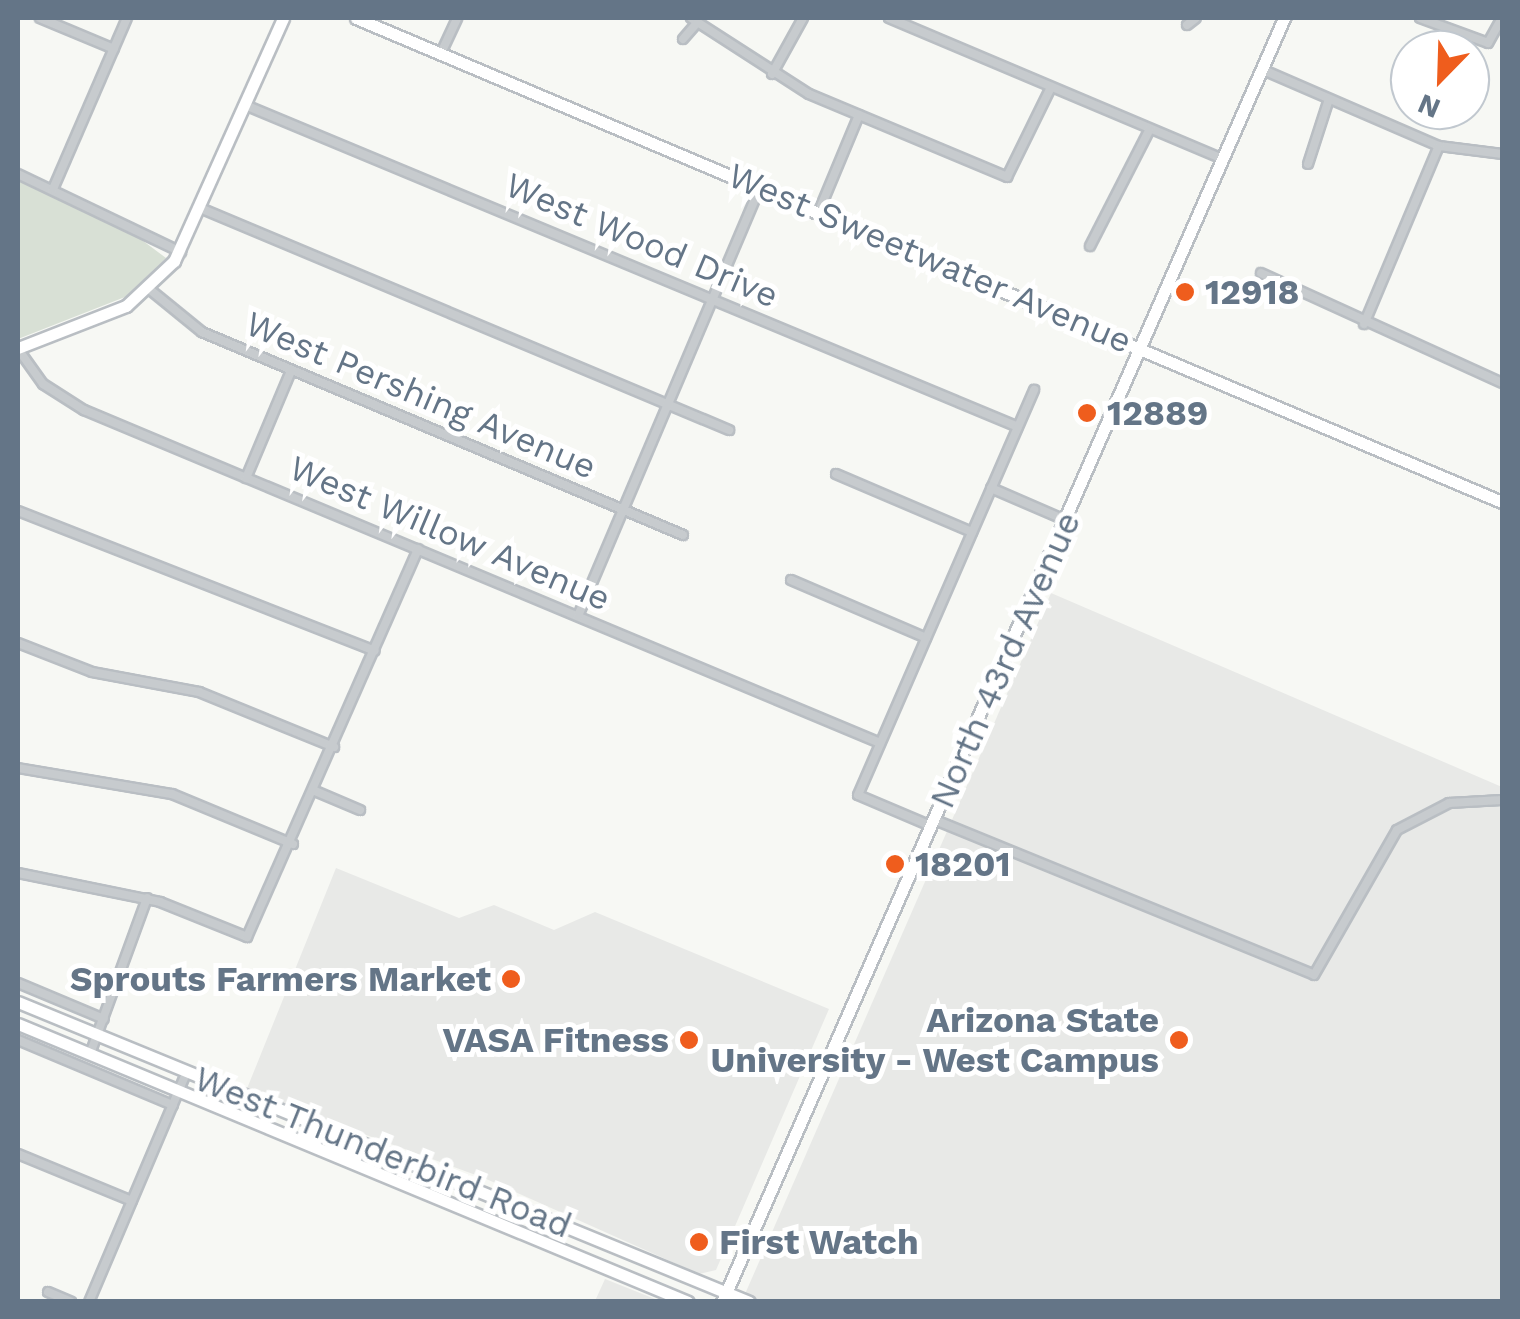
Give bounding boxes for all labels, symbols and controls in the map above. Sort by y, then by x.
north arrow [1390,30,1490,130]
text: N [1413,87,1445,125]
street label: West Sweetwater Avenue [721,153,1139,363]
street label: West Wood Drive [499,163,785,317]
place label: 12918 [1205,271,1300,313]
marker: 12918 [1174,281,1196,303]
street label: West Pershing Avenue [239,302,603,488]
place label: 12889 [1107,392,1208,434]
marker: 12889 [1076,402,1098,424]
street label: West Willow Avenue [282,446,618,620]
street label: North 43rd Avenue [921,505,1089,815]
place label: 18201 [915,843,1011,885]
marker: 18201 [884,853,906,875]
place label: Sprouts Farmers Market [70,958,491,1000]
marker: Sprouts Farmers Market [500,968,522,990]
place label: Arizona State University - West Campus [709,999,1159,1081]
place label: VASA Fitness [442,1019,669,1061]
marker: VASA Fitness [678,1029,700,1051]
marker: Arizona State University - West Campus [1168,1029,1190,1051]
street label: West Thunderbird Road [188,1057,578,1247]
place label: First Watch [719,1221,919,1263]
marker: First Watch [688,1231,710,1253]

